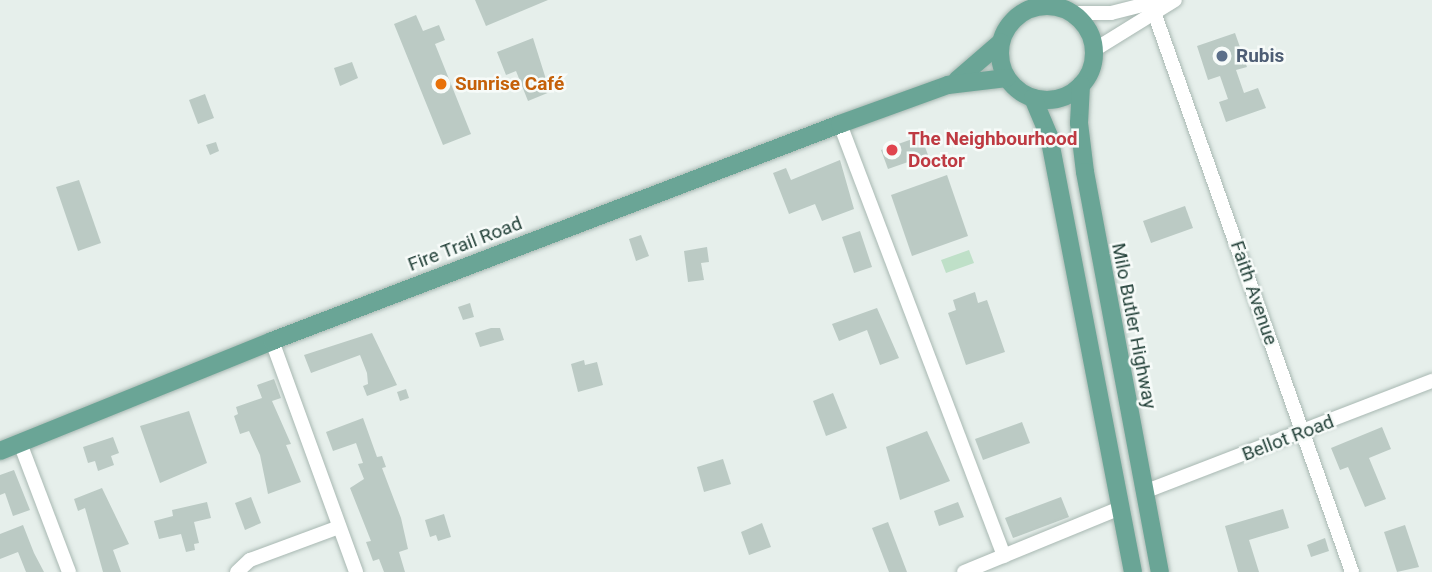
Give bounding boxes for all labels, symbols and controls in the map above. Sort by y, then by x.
place label: Rubis [1236,45,1284,67]
marker: Rubis [1214,48,1230,64]
place label: Sunrise Café [455,73,564,95]
marker: Sunrise Café [433,76,449,92]
place label: The Neighbourhood Doctor [908,128,1077,172]
marker: The Neighbourhood Doctor [882,140,902,160]
street label: Fire Trail Road [405,212,525,276]
street label: Faith Avenue [1226,238,1282,348]
street label: Milo Butler Highway [1107,241,1161,411]
street label: Bellot Road [1239,410,1337,466]

